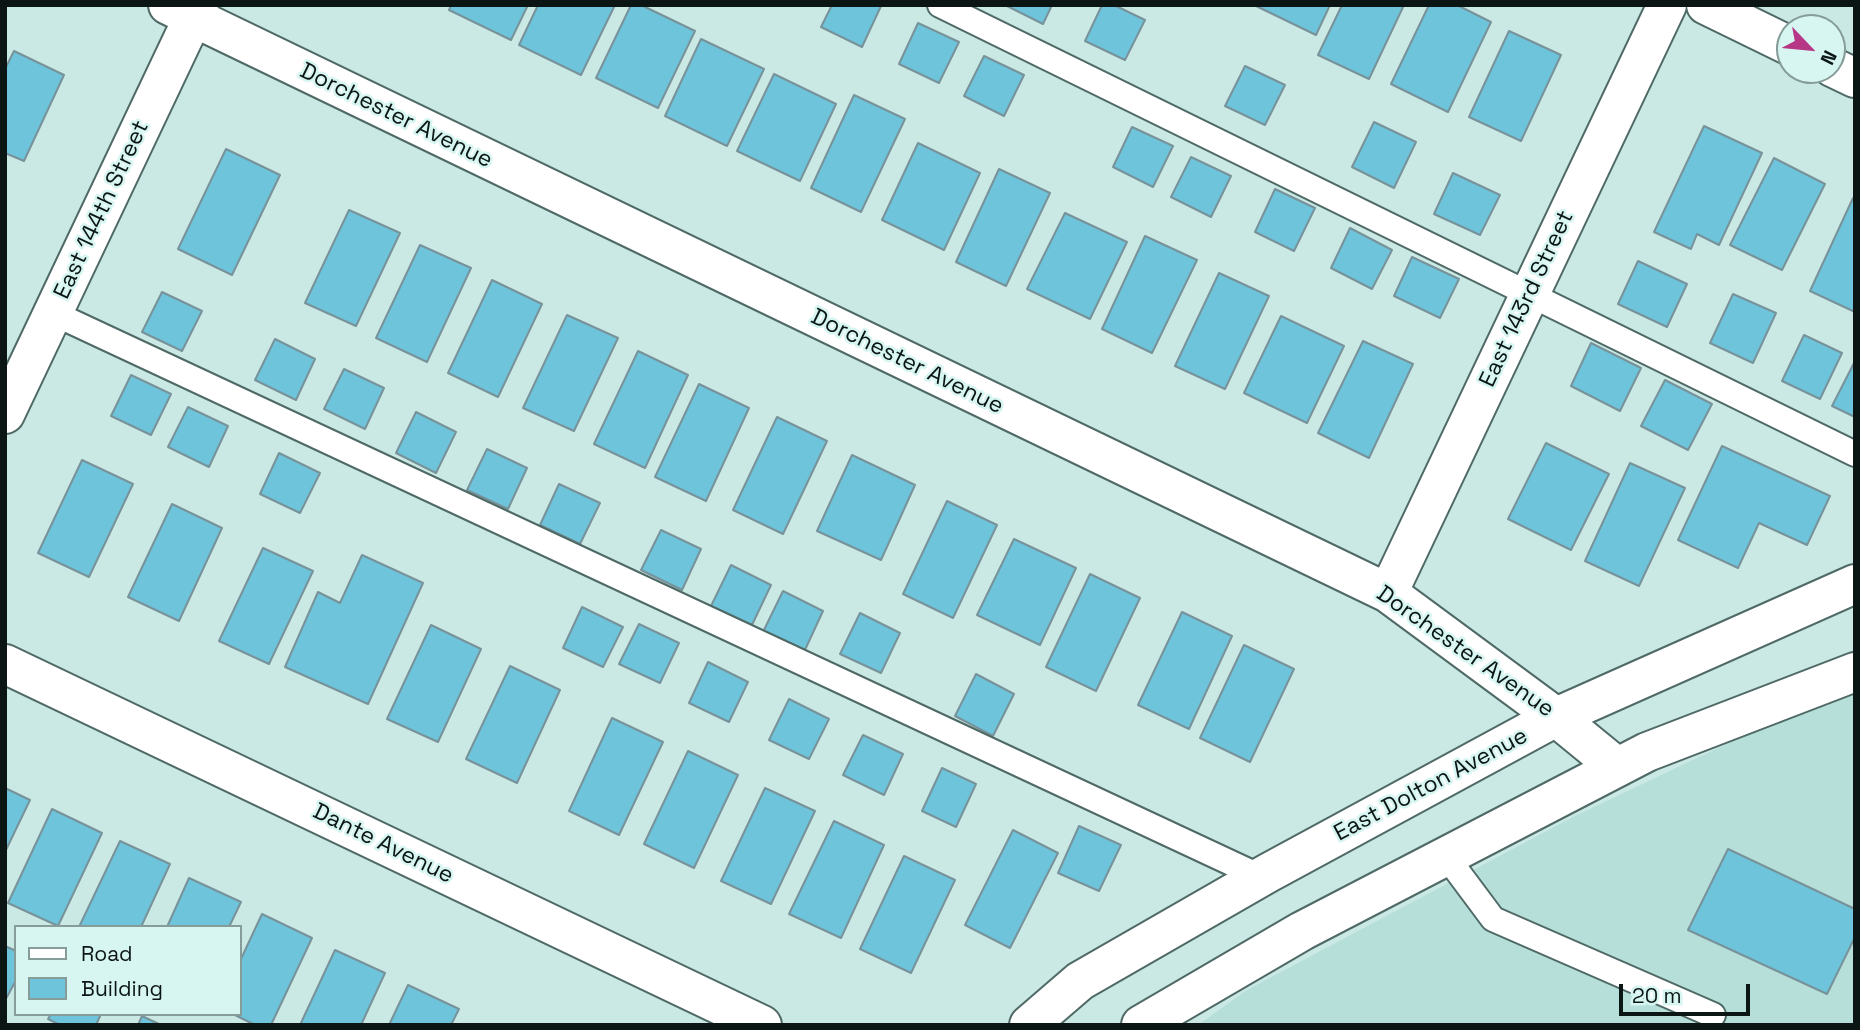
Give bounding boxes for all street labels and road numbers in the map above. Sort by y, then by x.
street label: Dorchester Avenue [295,57,497,175]
street label: East 144th Street [49,116,155,304]
street label: East 143rd Street [1474,206,1580,392]
street label: Dorchester Avenue [806,303,1008,421]
street label: Dorchester Avenue [1371,580,1559,724]
street label: East Dolton Avenue [1330,722,1532,848]
street label: Dante Avenue [308,798,458,890]

